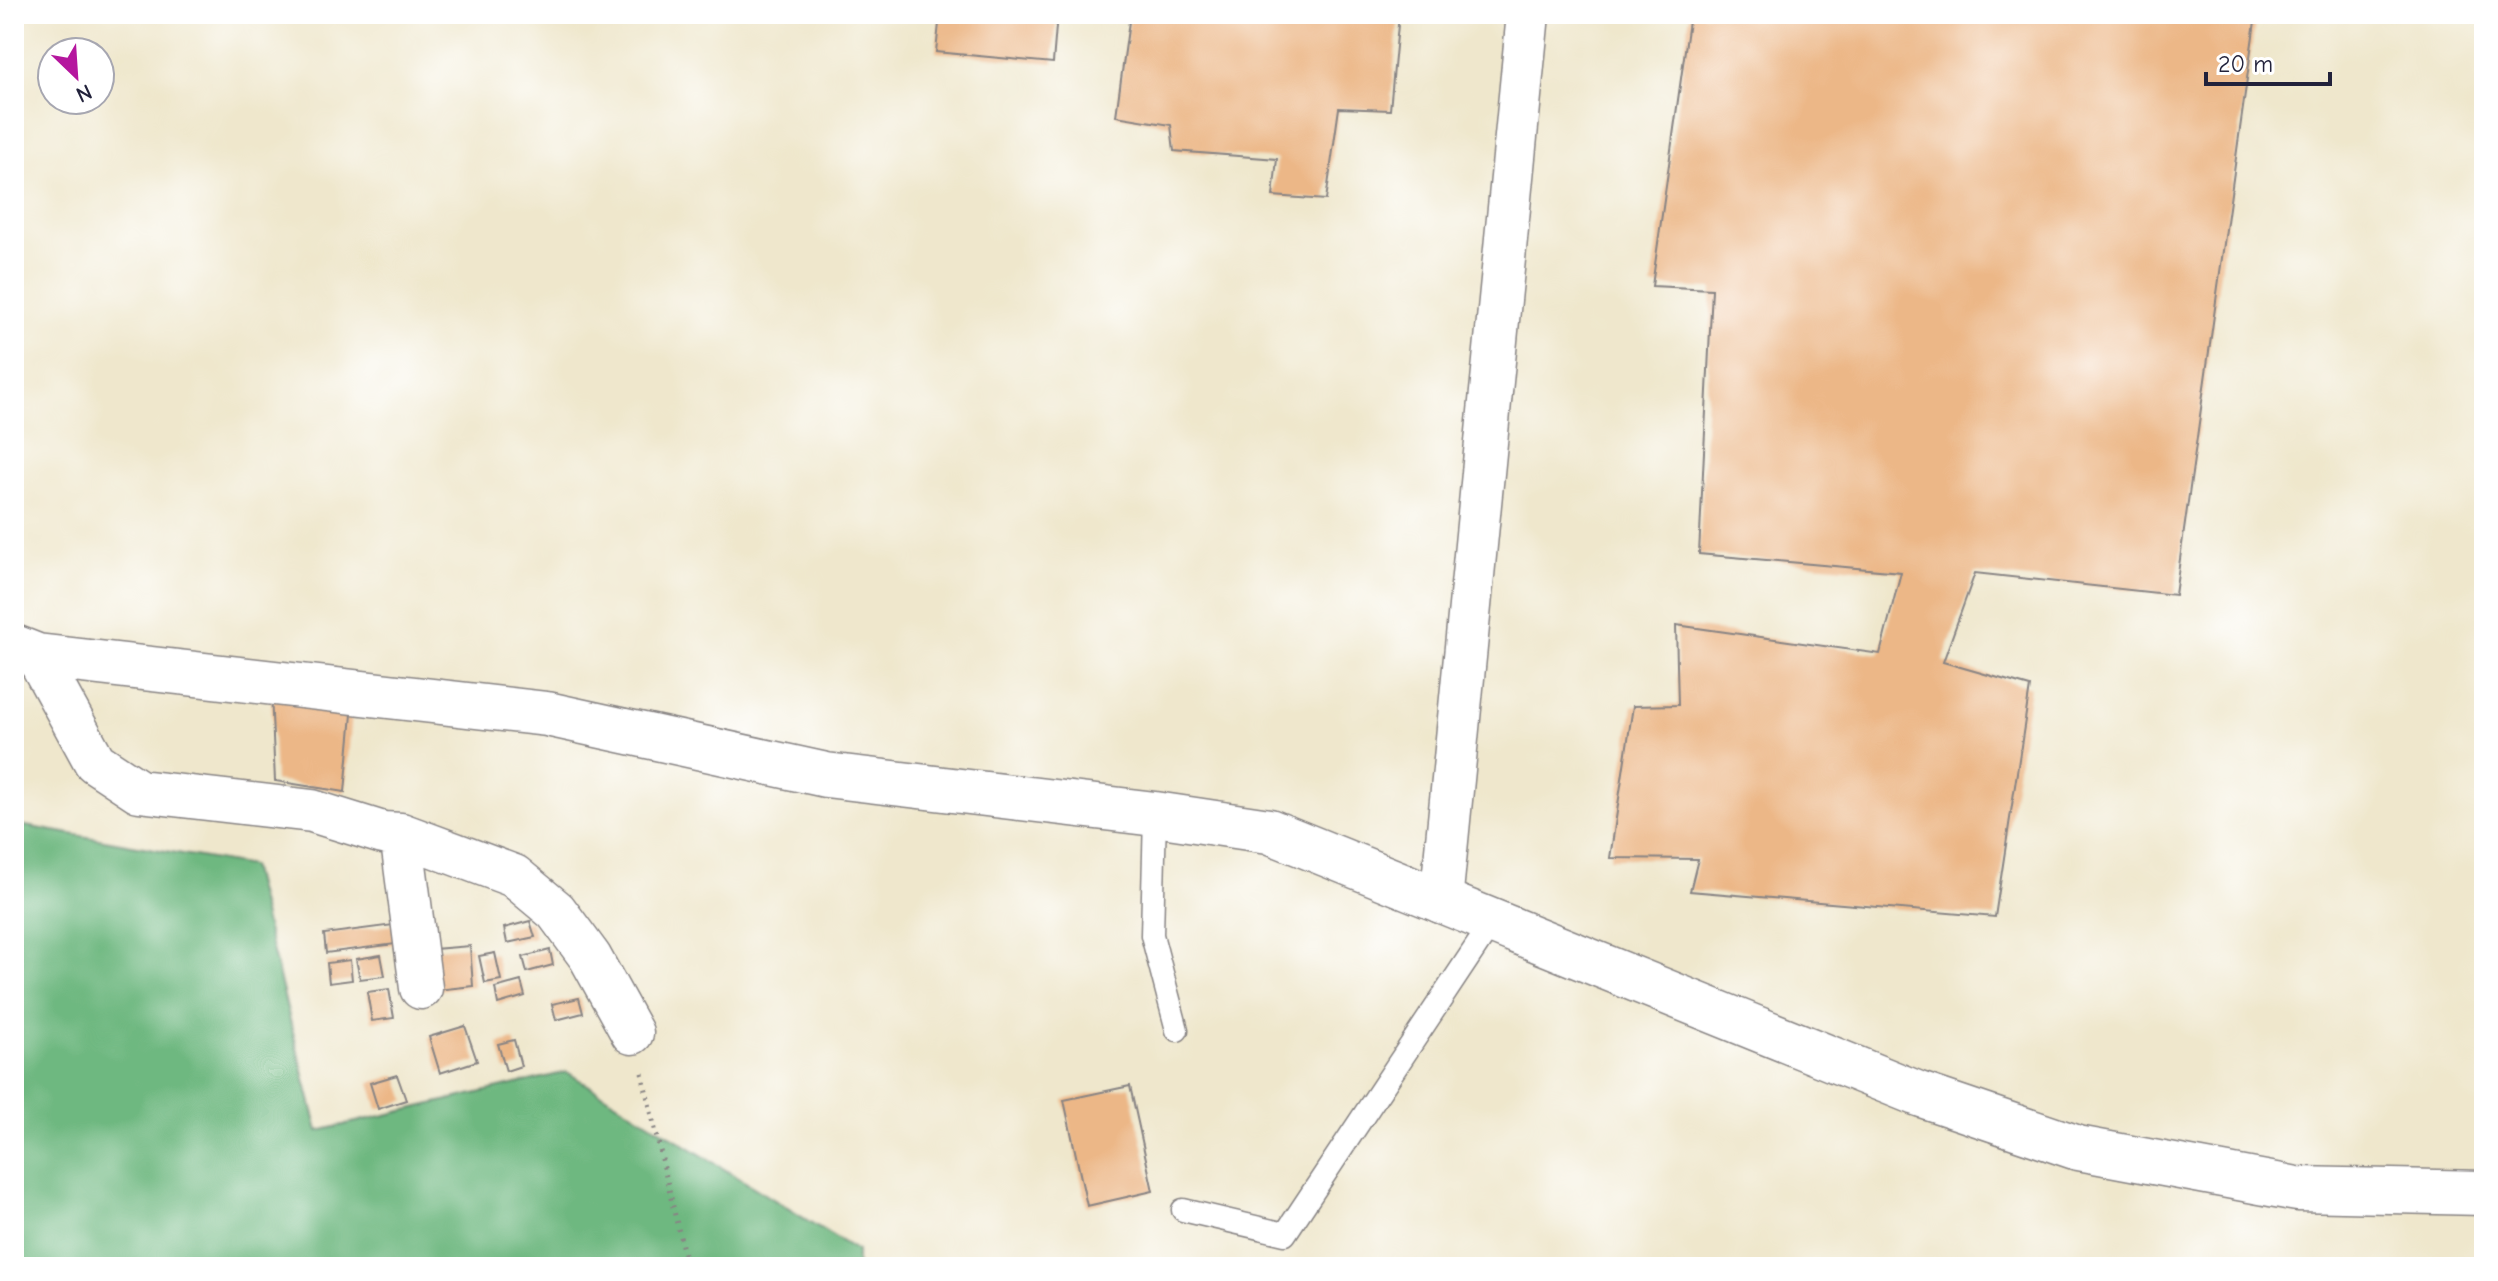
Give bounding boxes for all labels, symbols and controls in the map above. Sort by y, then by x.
north arrow [36,36,116,116]
scale bar [2206,36,2330,86]
text: 20 m [2218,50,2273,78]
text: N [72,78,96,108]

